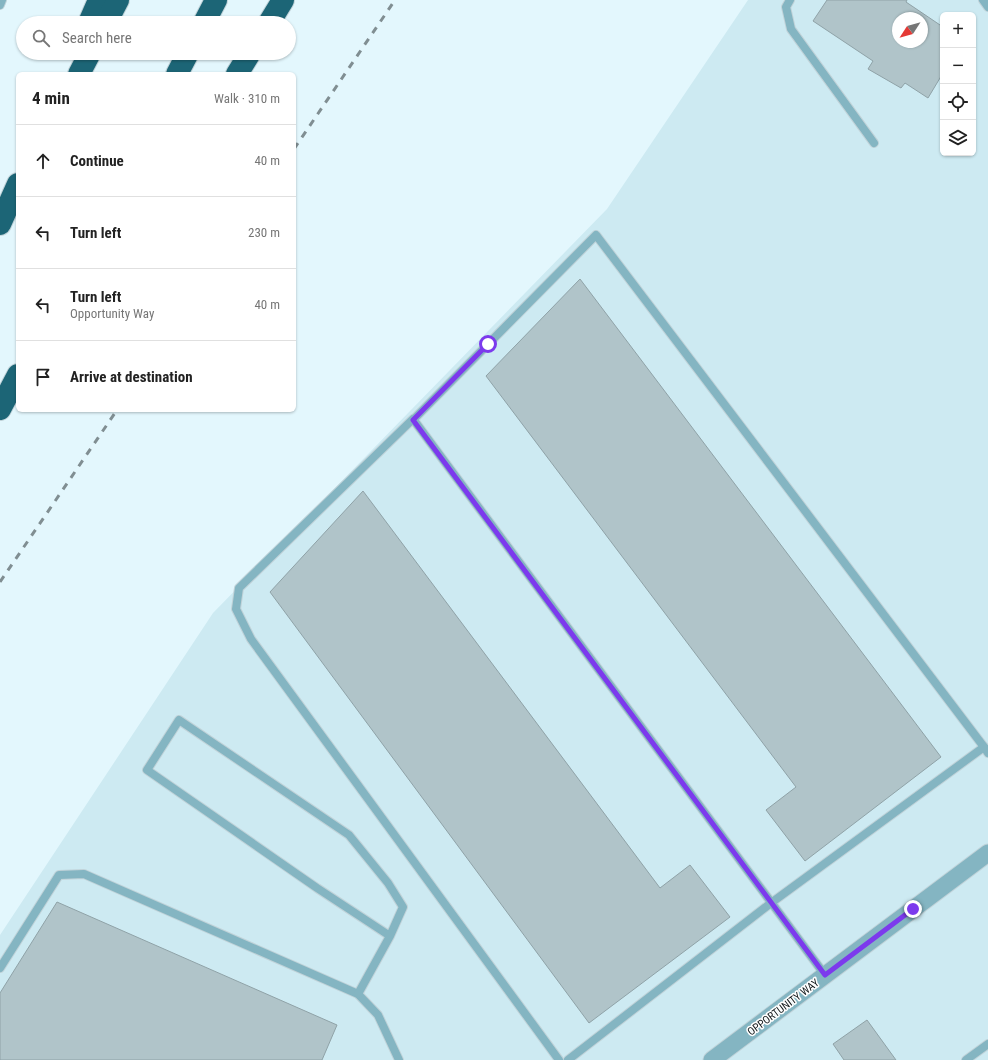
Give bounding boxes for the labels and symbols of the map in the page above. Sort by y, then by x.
north arrow [892,12,928,48]
route start [479,335,497,353]
route end [904,900,922,918]
street label: OPPORTUNITY WAY [745,976,822,1038]

